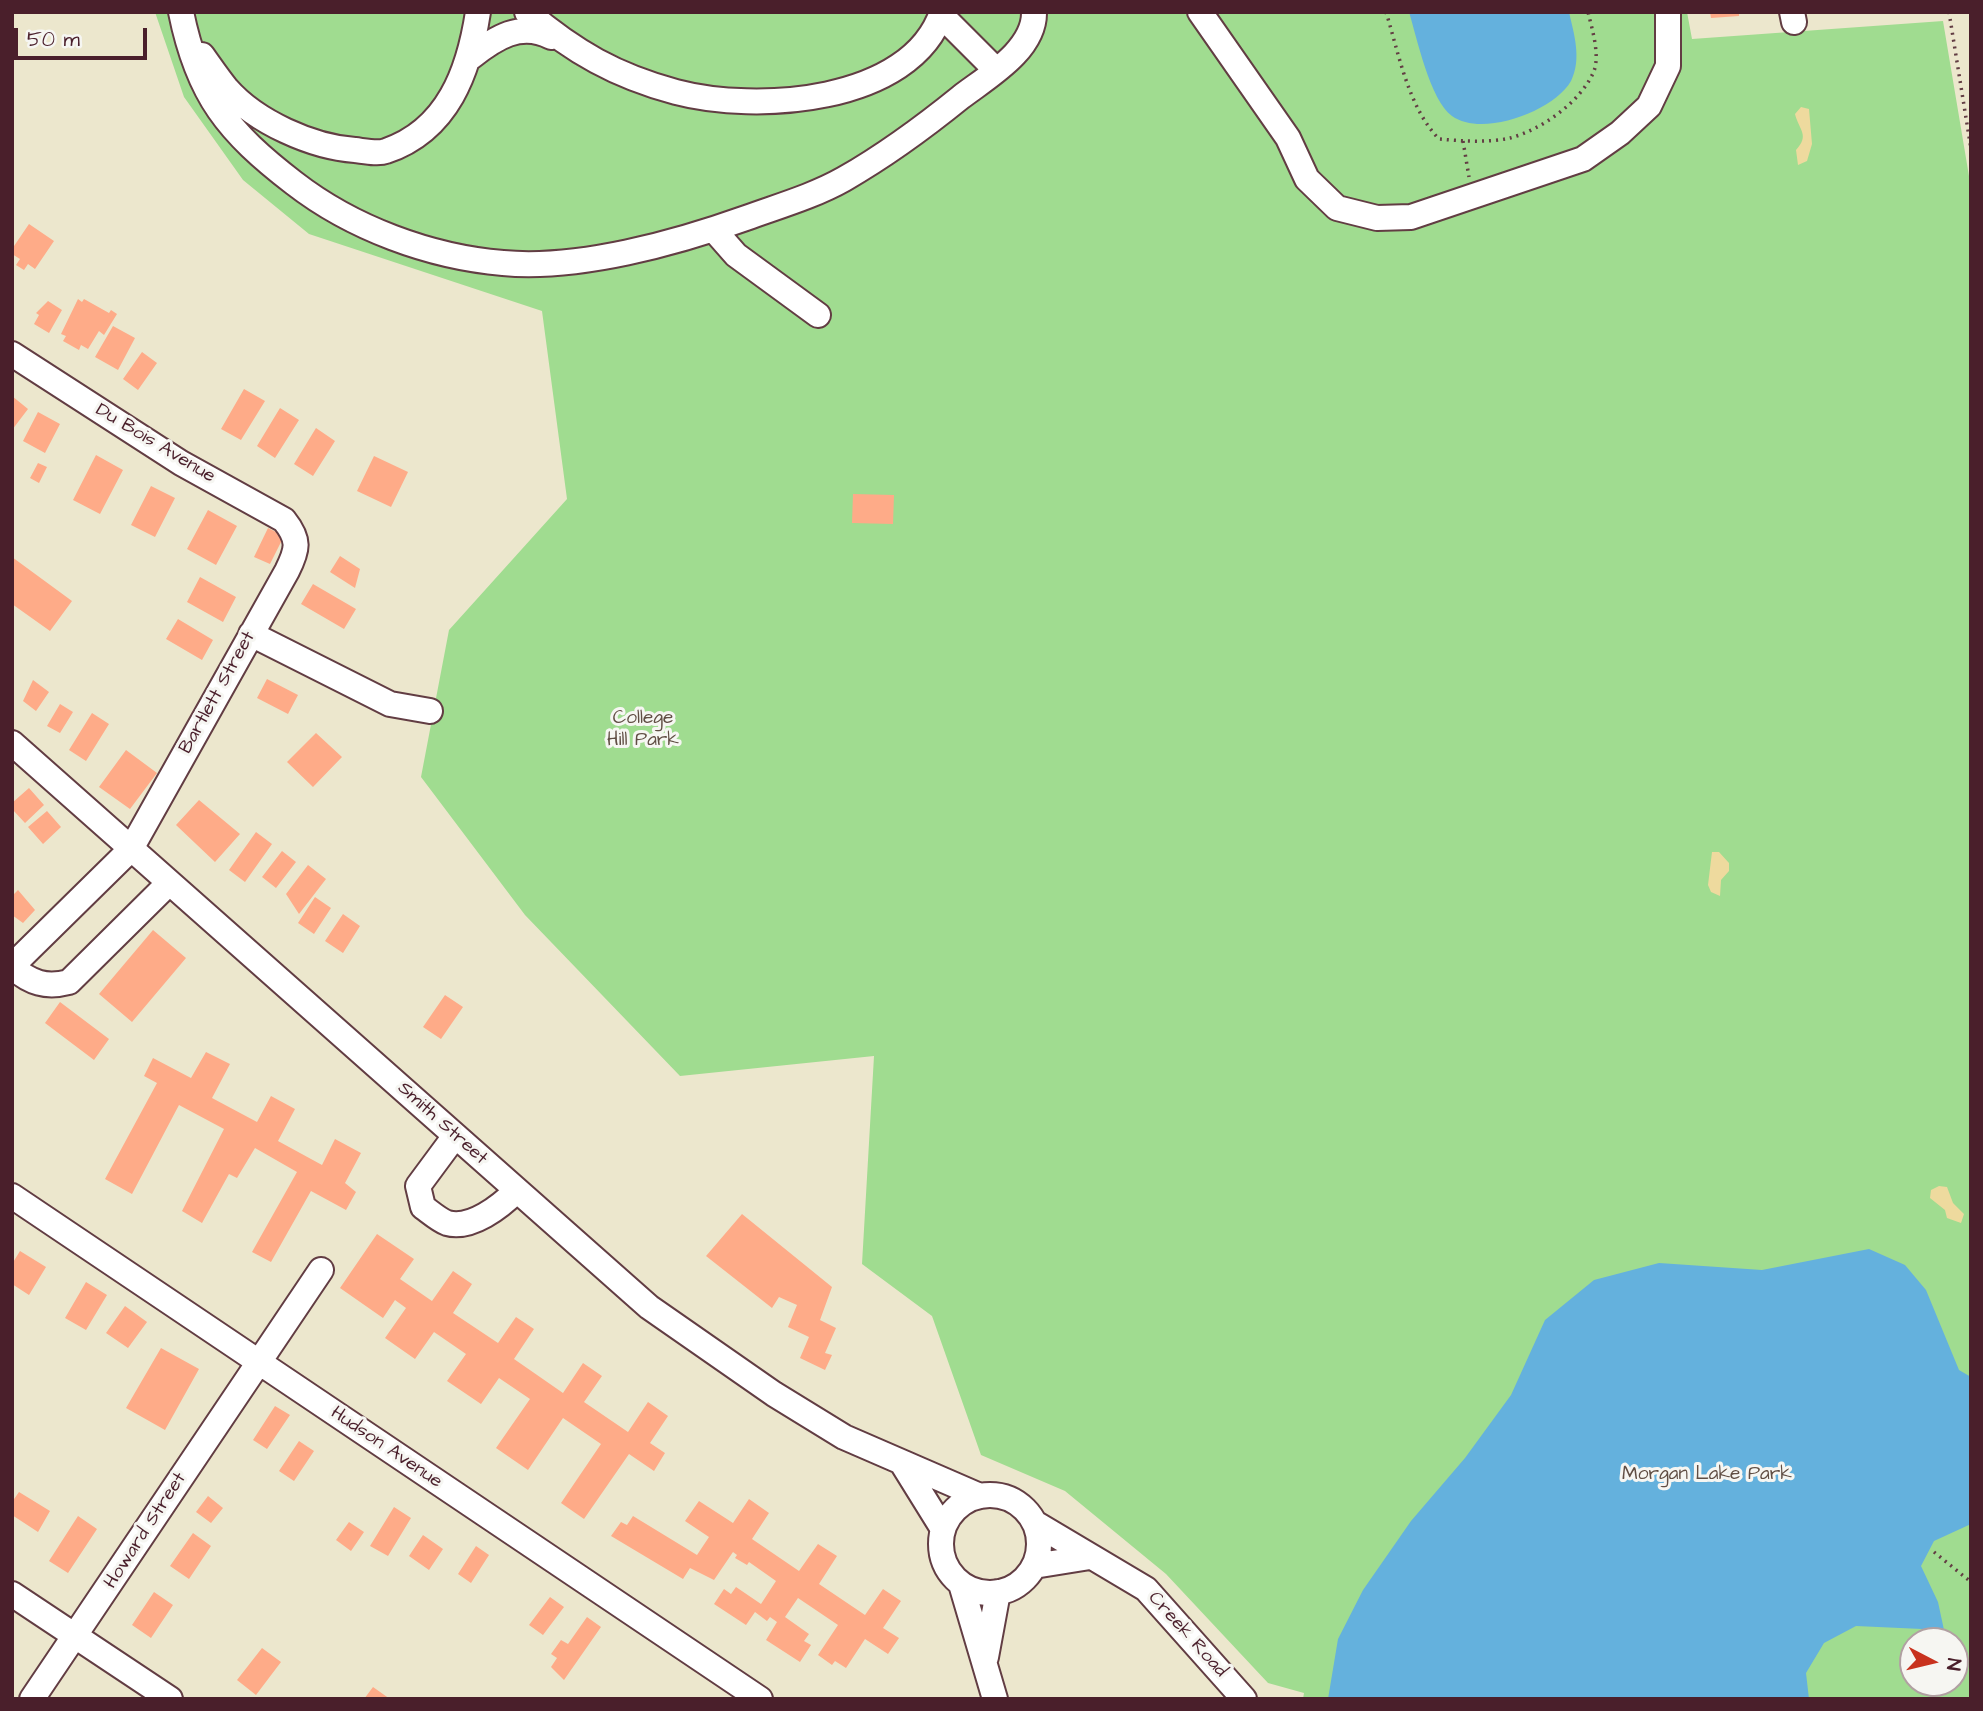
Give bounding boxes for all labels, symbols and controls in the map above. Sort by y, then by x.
scale bar [18,14,150,58]
text: 50 m [27,25,80,54]
street label: Du Bois Avenue [91,399,219,489]
street label: Bartlett Street [175,628,261,758]
park label: College Hill Park [607,708,679,752]
street label: Smith Street [392,1078,492,1170]
street label: Hudson Avenue [326,1402,446,1494]
park label: Morgan Lake Park [1622,1464,1792,1486]
street label: Howard Street [100,1469,192,1593]
street label: Creek Road [1143,1587,1231,1683]
north arrow [1899,1627,1969,1697]
text: N [1939,1657,1967,1672]

